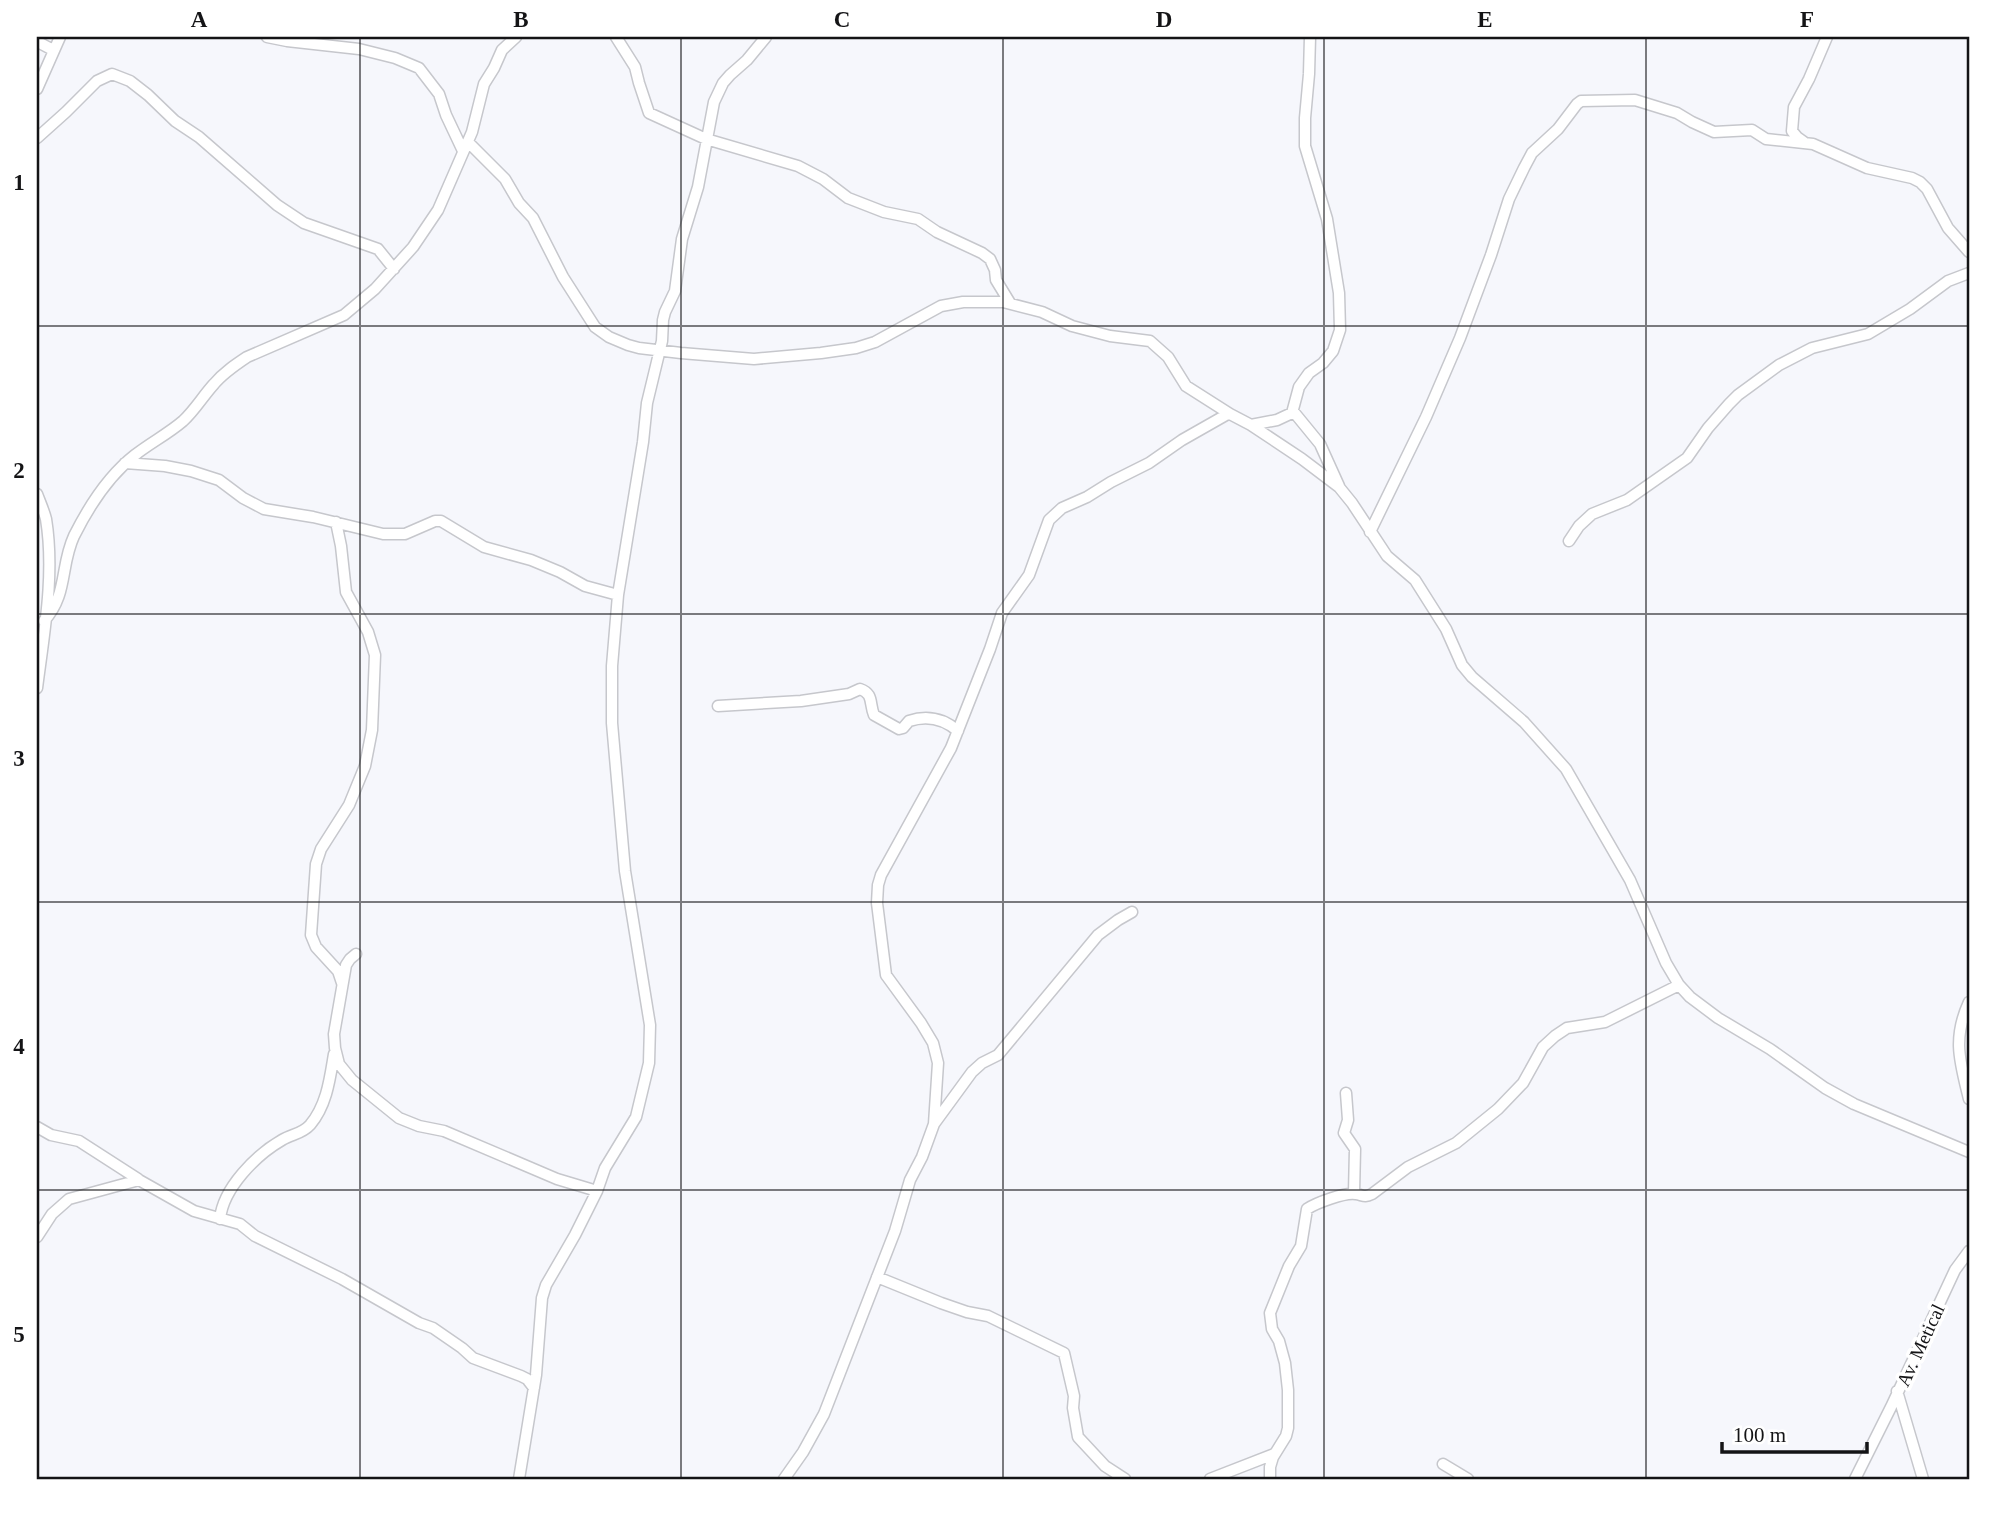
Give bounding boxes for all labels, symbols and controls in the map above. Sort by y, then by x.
text: A [191,7,208,32]
text: B [513,7,529,32]
text: C [834,7,850,32]
text: D [1156,7,1172,32]
text: E [1477,7,1493,32]
text: F [1800,7,1814,32]
text: 1 [13,170,25,195]
text: 2 [13,458,25,483]
text: 3 [13,746,25,771]
text: 4 [13,1034,25,1059]
street label: Av. Metical [1892,1301,1949,1390]
text: 5 [13,1322,25,1347]
scale bar [1722,1411,1868,1455]
text: 100 m [1733,1423,1786,1447]

